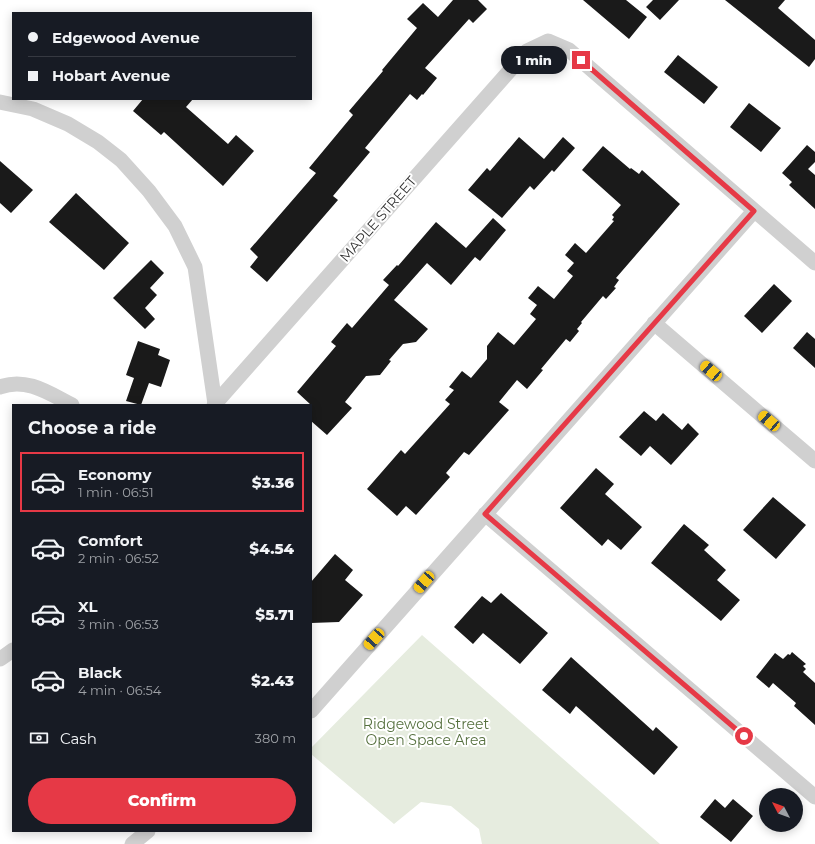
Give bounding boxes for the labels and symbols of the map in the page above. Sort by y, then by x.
callout: 1 min [501,46,567,74]
route end [572,51,590,69]
street label: MAPLE STREET [336,172,420,266]
car [698,359,724,383]
car [756,409,782,433]
car [412,569,436,595]
car [362,626,386,652]
park label: Ridgewood Street Open Space Area [363,715,490,749]
route start [735,727,753,745]
north arrow [759,788,803,832]

